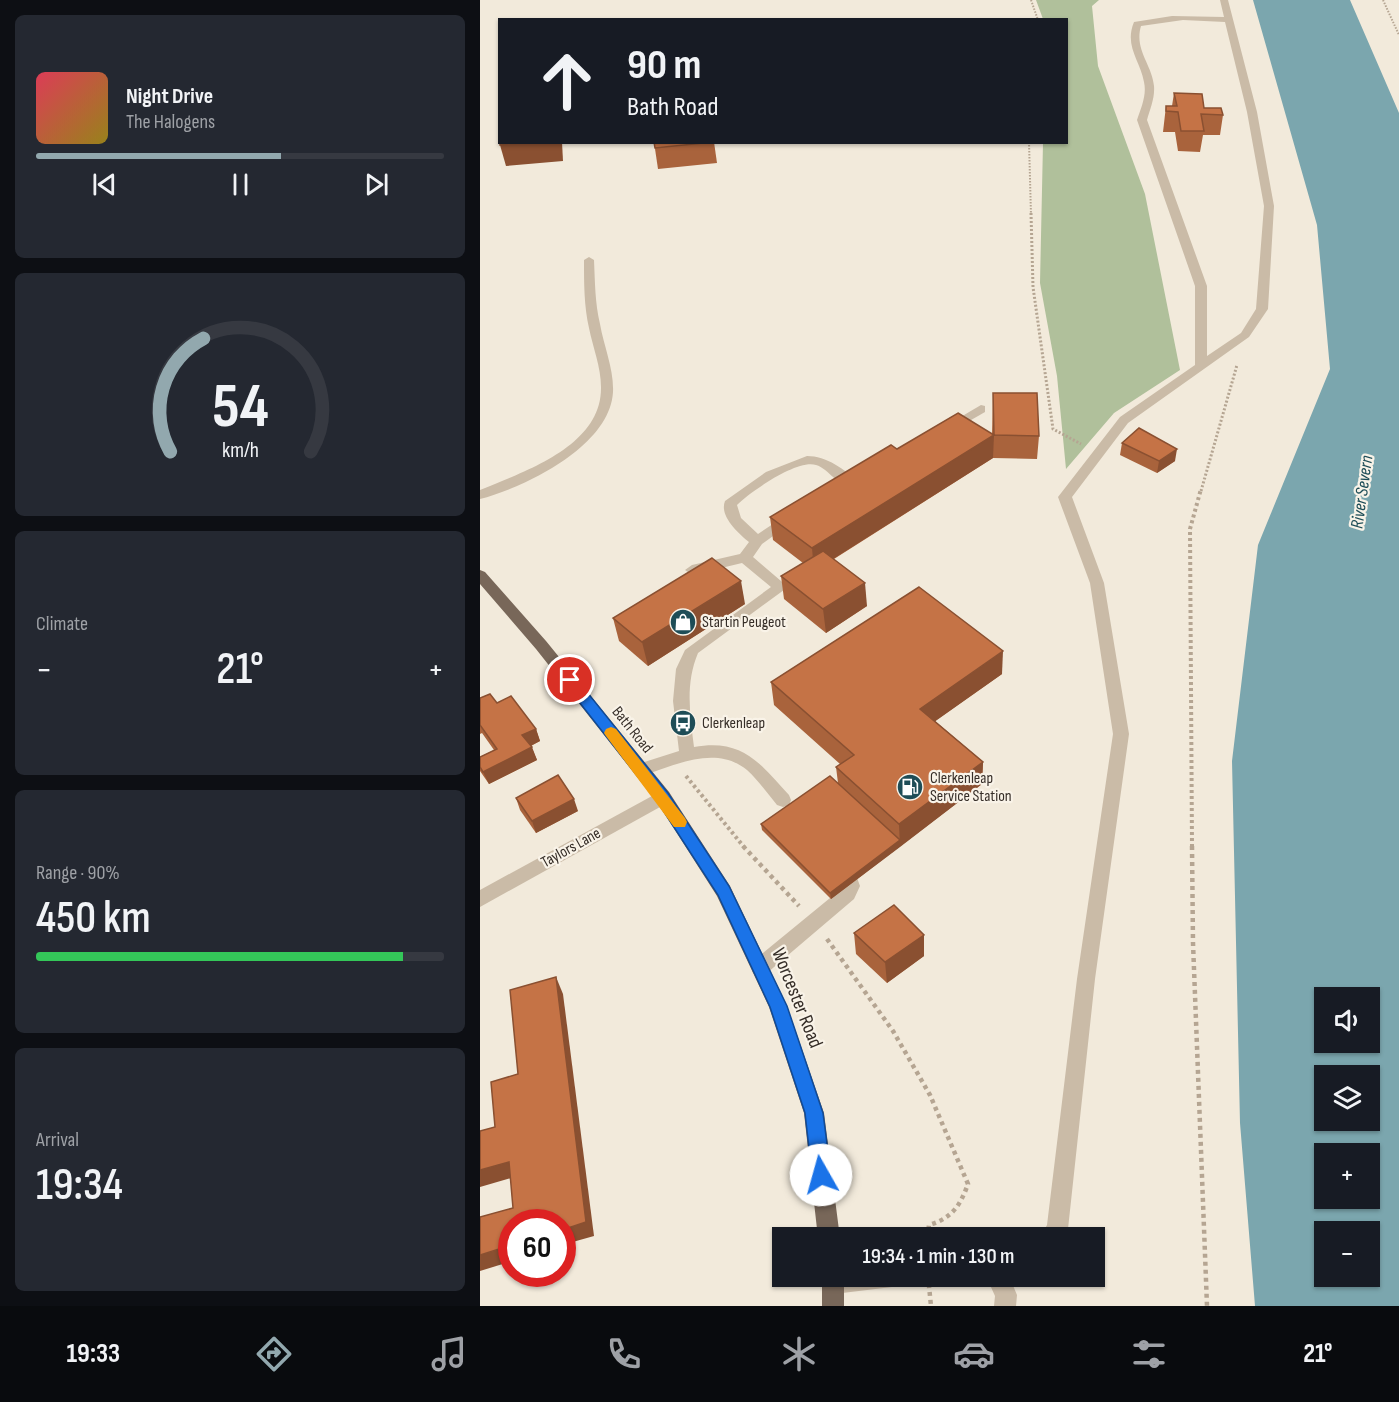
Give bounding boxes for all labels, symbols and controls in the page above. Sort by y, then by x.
text: 90 m [627,40,701,91]
icon: ahead [528,42,606,120]
text: Night Drive [126,83,213,110]
text: Bath Road [627,91,719,123]
text: The Halogens [126,110,215,134]
icon: previous [88,168,121,201]
icon: pause [224,168,257,201]
icon: next [360,168,393,201]
text: 54 [212,370,268,445]
text: km/h [221,438,259,463]
water label: River Severn [1346,454,1378,530]
shop icon: Startin Peugeot [668,607,698,637]
text: Climate [36,612,88,636]
place label: Startin Peugeot [702,613,786,632]
text: 21° [216,642,264,697]
text: − [36,650,52,690]
text: + [428,650,444,690]
pin [544,654,595,705]
icon: arrive [553,663,586,696]
street label: Bath Road [608,703,656,757]
bus stop icon: Clerkenleap [668,708,698,738]
place label: Clerkenleap [702,714,765,733]
place label: Clerkenleap Service Station [930,769,1012,806]
fuel station icon: Clerkenleap Service Station [895,772,925,802]
street label: Taylors Lane [538,824,604,872]
text: Range · 90% [36,861,120,885]
text: 450 km [36,891,151,946]
street label: Worcester Road [766,944,828,1052]
map controls [1314,987,1380,1287]
button: sound [1314,987,1380,1053]
button: layers [1314,1065,1380,1131]
text: Arrival [36,1128,79,1152]
position arrow [789,1143,853,1207]
button: + [1314,1143,1380,1209]
text: 19:34 [36,1158,123,1213]
speed limit sign: 60 [498,1209,576,1287]
button: − [1314,1221,1380,1287]
text: 19:34 · 1 min · 130 m [863,1243,1014,1270]
icon: directions [253,1333,295,1375]
icon: music [428,1333,470,1375]
icon: phone [603,1333,645,1375]
icon: climate [778,1333,820,1375]
icon: car [953,1333,995,1375]
icon: filters [1128,1333,1170,1375]
text: 19:33 [67,1338,120,1370]
text: 21° [1303,1338,1332,1370]

